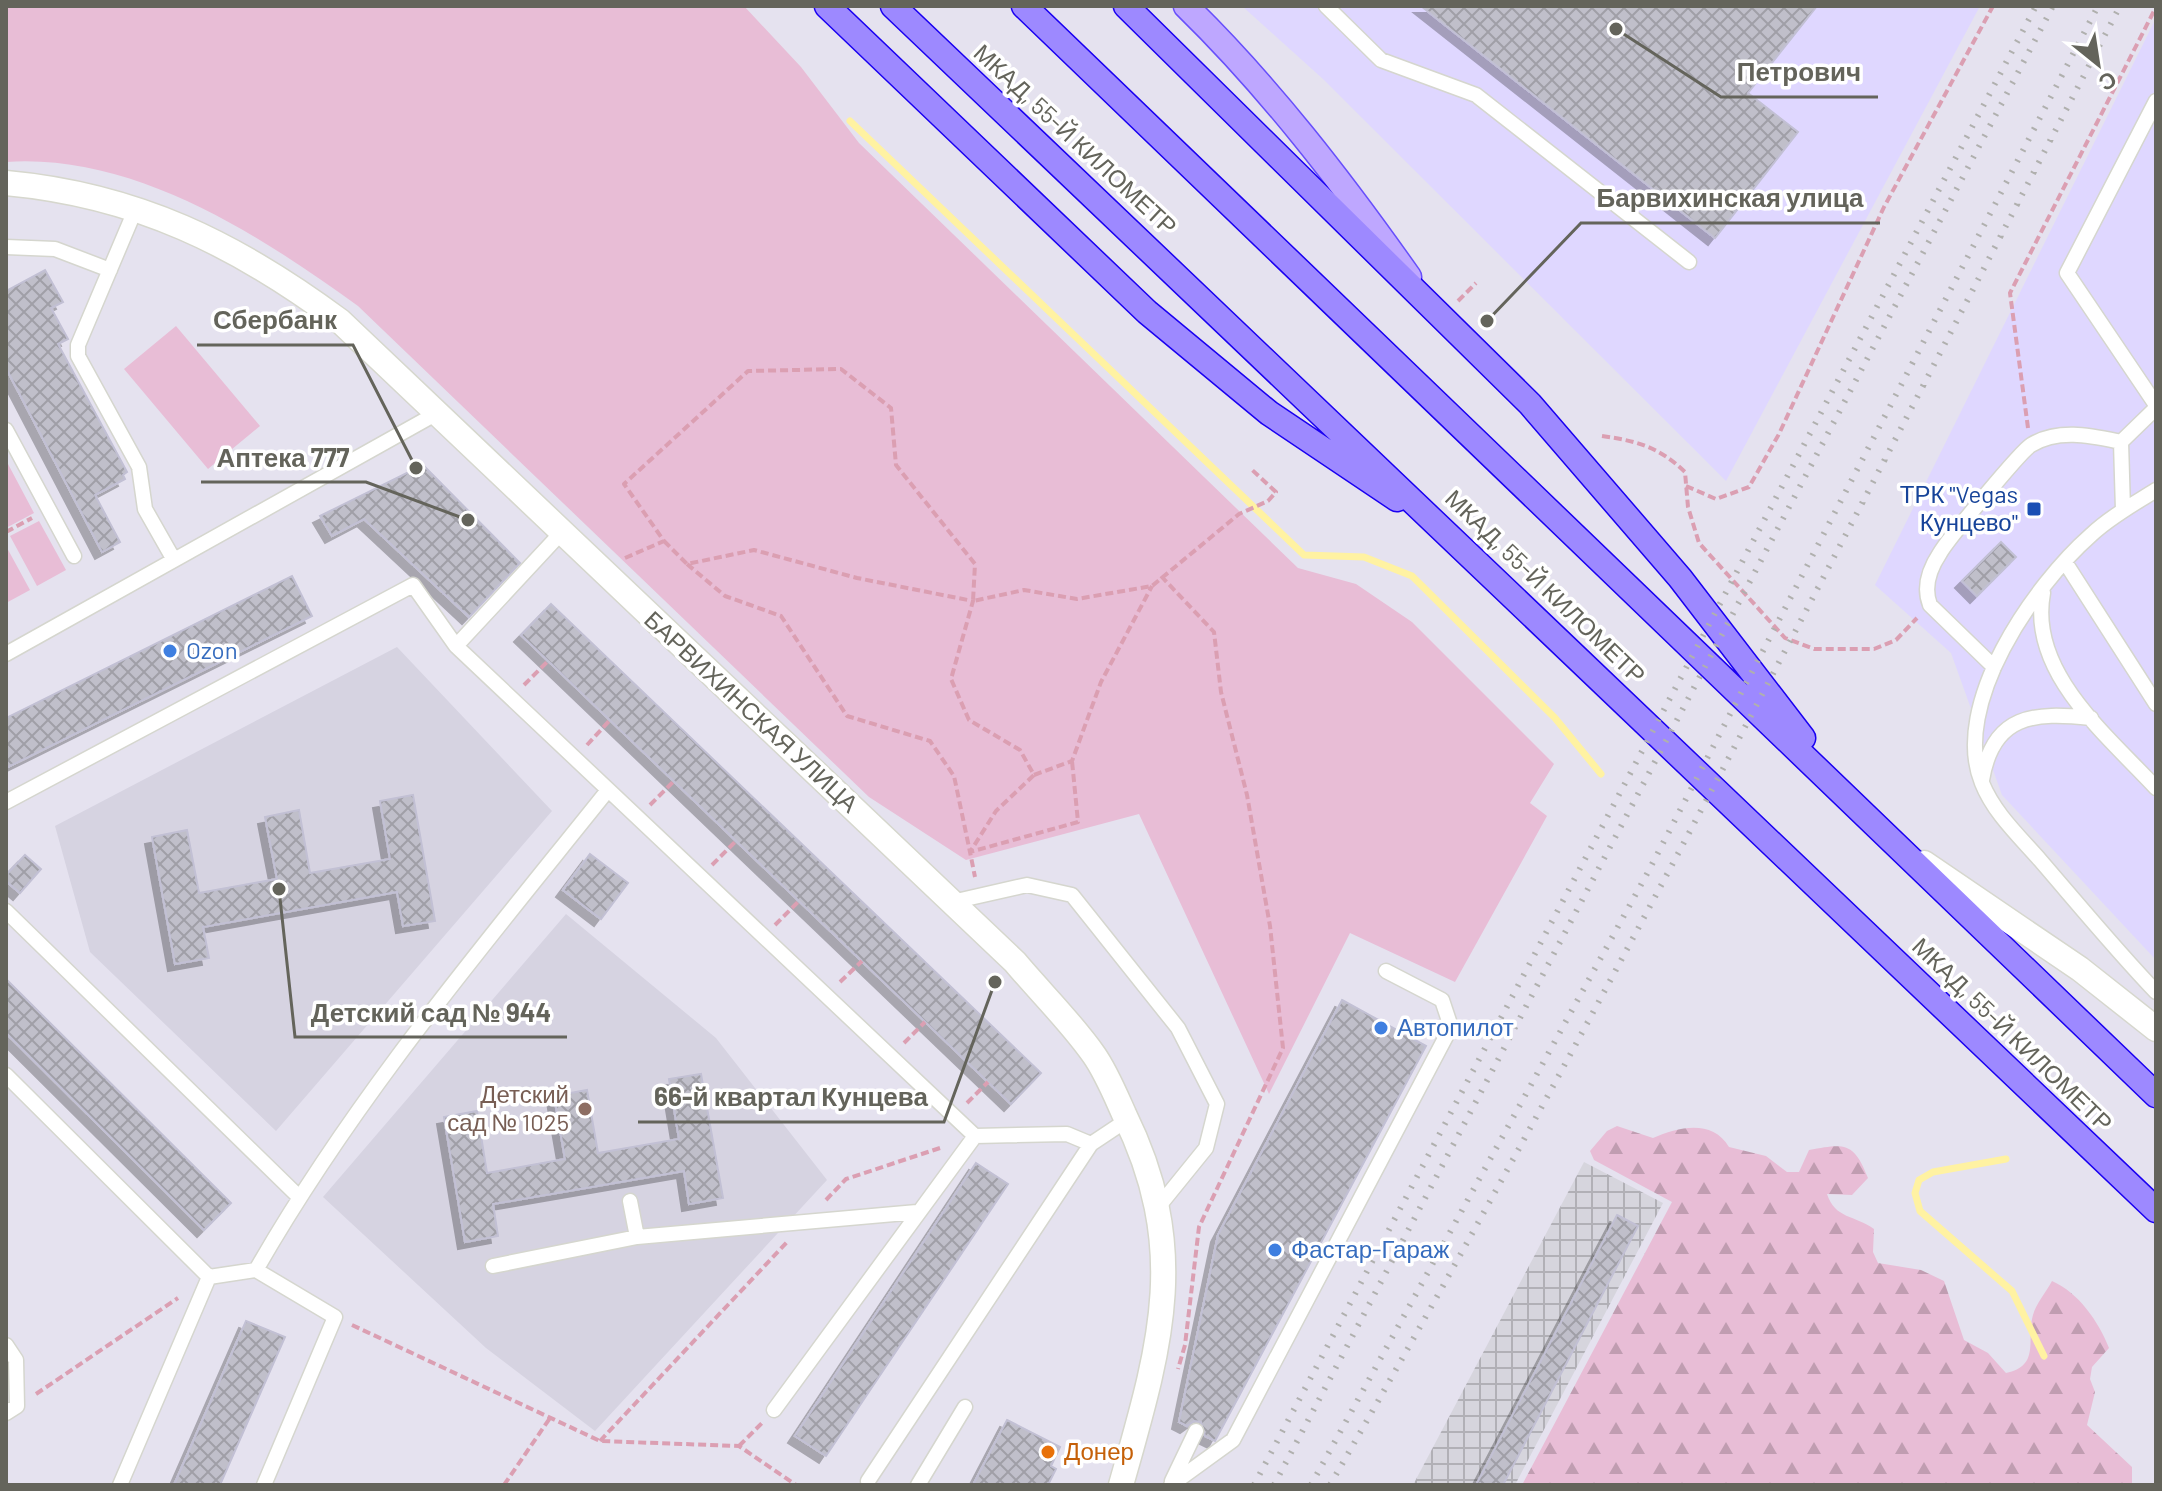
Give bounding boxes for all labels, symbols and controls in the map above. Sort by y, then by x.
north arrow [2058,24,2138,104]
street label: МКАД, 55-Й КИЛОМЕТР [969,37,1183,240]
callout: Петрович [1721,47,1878,97]
text: Петрович [1737,55,1861,86]
text: С [2095,67,2122,97]
callout: Барвихинская улица [1581,173,1880,223]
text: Барвихинская улица [1597,181,1864,212]
callout: Сбербанк [197,295,353,345]
text: Сбербанк [213,303,338,334]
callout: Аптека 777 [201,432,366,482]
text: Аптека 777 [216,441,350,472]
place label: ТРК "Vegas Кунцево" [1900,479,2018,536]
street label: МКАД, 55-Й КИЛОМЕТР [1440,483,1652,689]
marker: ТРК "Vegas Кунцево" [2025,500,2043,518]
street label: БАРВИХИНСКАЯ УЛИЦА [639,604,865,818]
place label: Ozon [186,635,238,664]
marker: Ozon [161,642,179,660]
street label: МКАД, 55-Й КИЛОМЕТР [1907,931,2119,1137]
callout: Детский сад № 944 [295,987,567,1037]
text: Детский сад № 944 [311,996,551,1027]
place label: Автопилот [1397,1012,1514,1041]
marker: Автопилот [1372,1019,1390,1037]
callout: 66-й квартал Кунцева [638,1072,944,1122]
place label: Детский сад № 1025 [447,1079,569,1136]
text: 66-й квартал Кунцева [654,1080,928,1111]
marker: Детский сад № 1025 [576,1100,594,1118]
place label: Фастар-Гараж [1291,1234,1449,1263]
marker: Фастар-Гараж [1266,1241,1284,1259]
place label: Донер [1064,1436,1134,1465]
marker: Донер [1039,1443,1057,1461]

